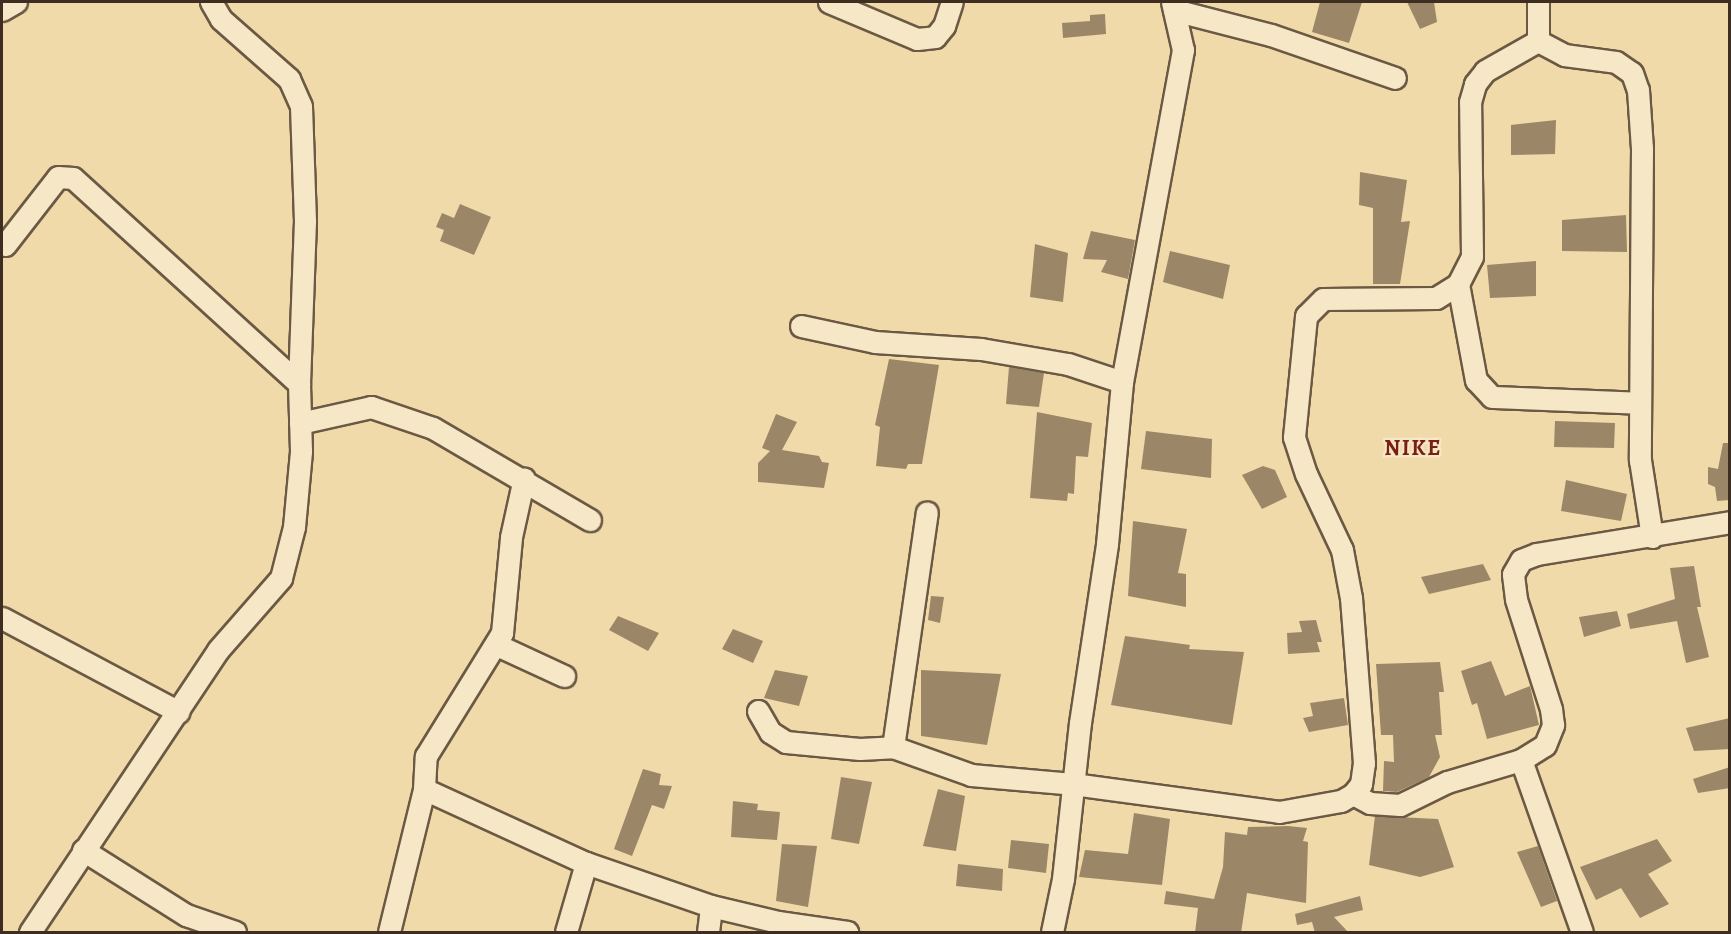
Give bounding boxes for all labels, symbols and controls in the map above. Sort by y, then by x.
district label: NIKE [1384,436,1442,462]

